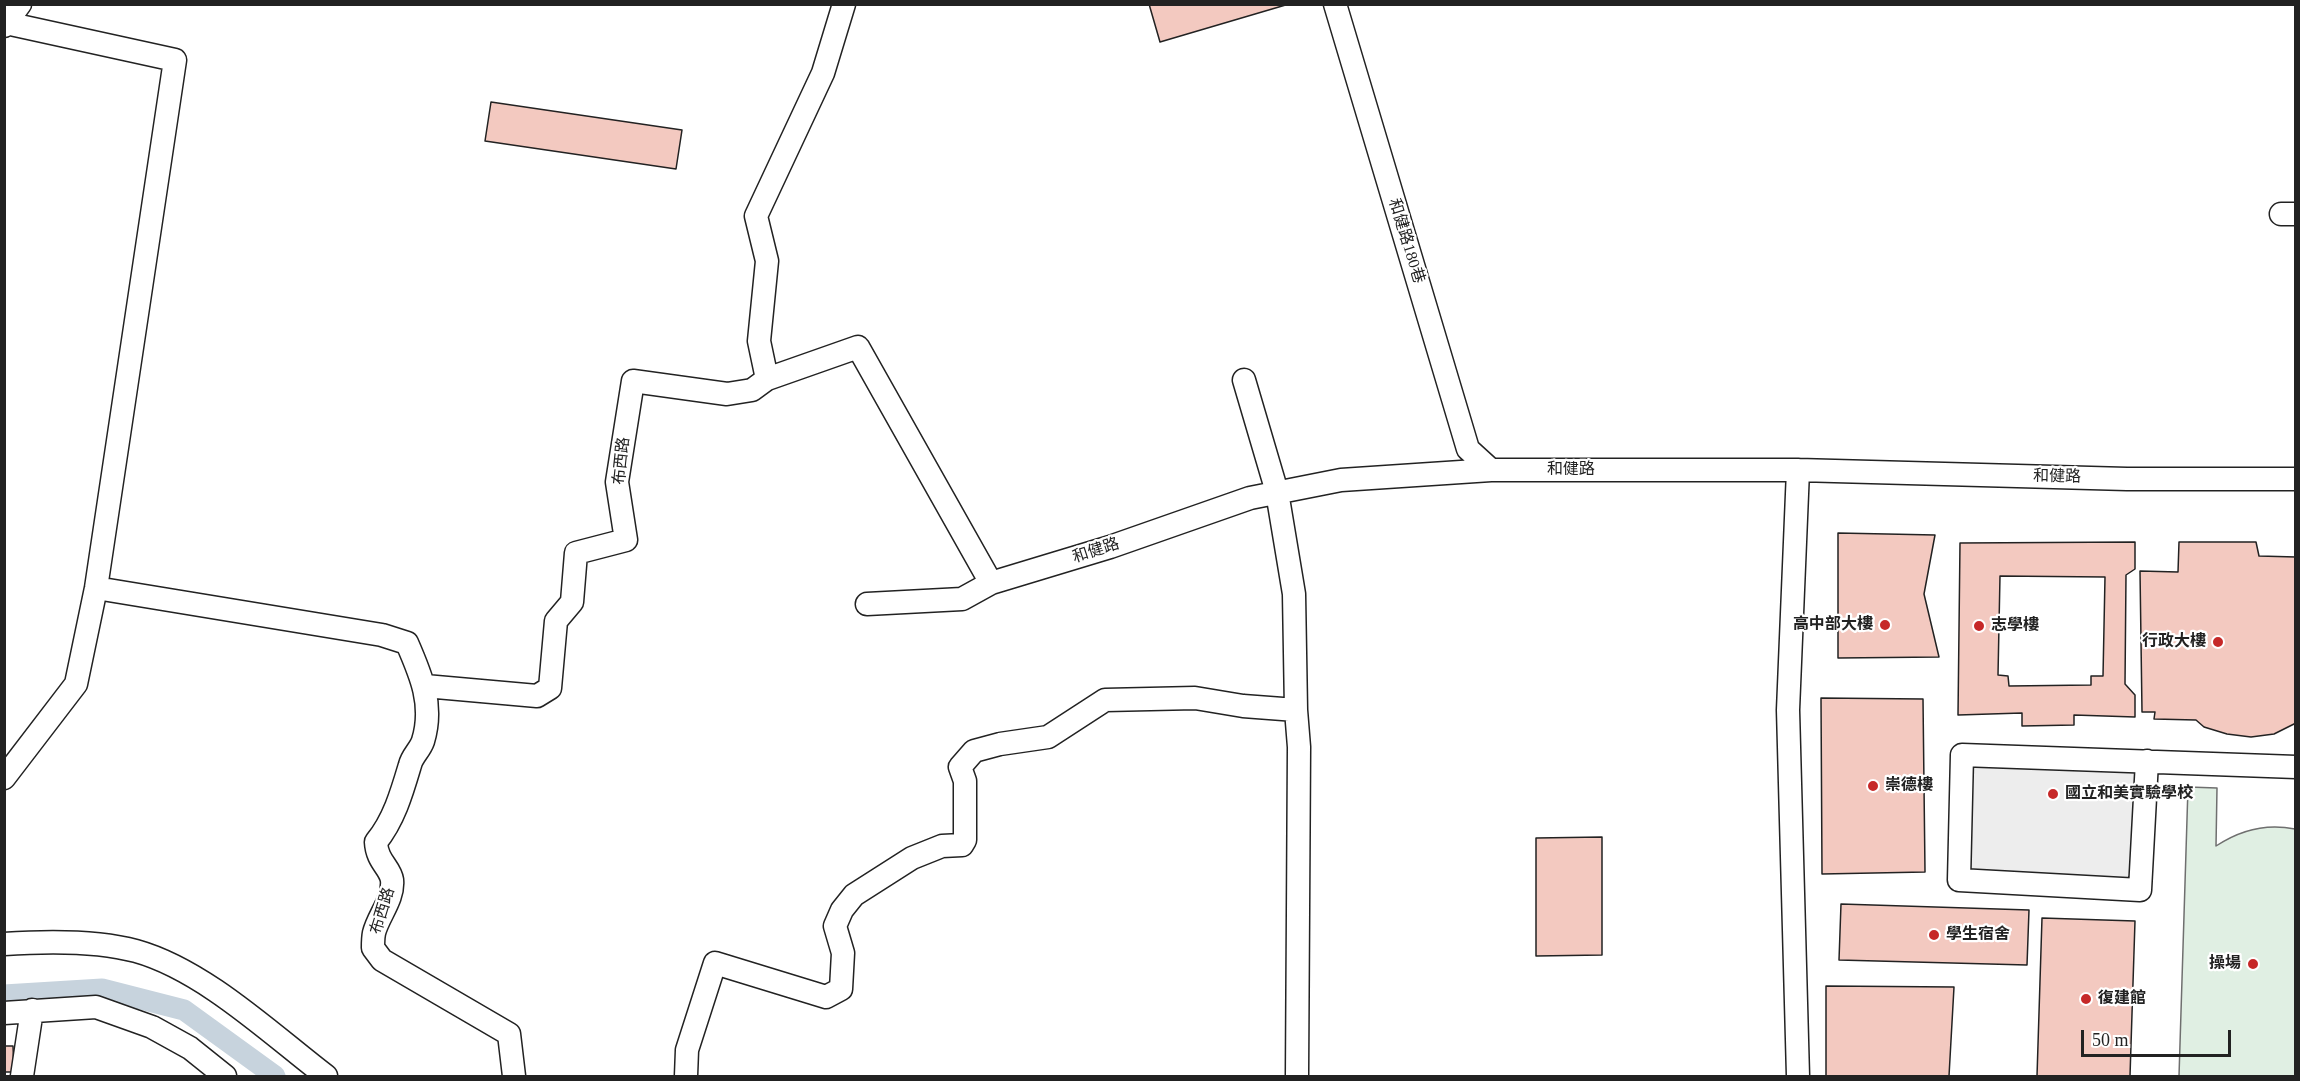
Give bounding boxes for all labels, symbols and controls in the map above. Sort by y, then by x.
street label: 和健路180巷 [1384,196,1428,286]
street label: 布西路 [610,436,634,486]
street label: 和健路 [1547,460,1595,480]
street label: 和健路 [2033,467,2081,487]
street label: 和健路 [1070,534,1122,568]
place label: 高中部大樓 [1793,615,1873,635]
place label: 志學樓 [1991,616,2039,636]
marker: 高中部大樓 [1878,618,1892,632]
marker: 志學樓 [1972,619,1986,633]
place label: 行政大樓 [2142,632,2206,652]
marker: 行政大樓 [2211,635,2225,649]
place label: 崇德樓 [1885,776,1933,796]
marker: 崇德樓 [1866,779,1880,793]
place label: 國立和美實驗學校 [2065,784,2193,804]
marker: 國立和美實驗學校 [2046,787,2060,801]
street label: 布西路 [367,885,399,937]
place label: 學生宿舍 [1946,925,2010,945]
marker: 學生宿舍 [1927,928,1941,942]
place label: 操場 [2209,954,2241,974]
marker: 操場 [2246,957,2260,971]
place label: 復建館 [2098,989,2146,1009]
marker: 復建館 [2079,992,2093,1006]
scale bar [2084,1018,2234,1056]
text: 50 m [2092,1030,2129,1050]

